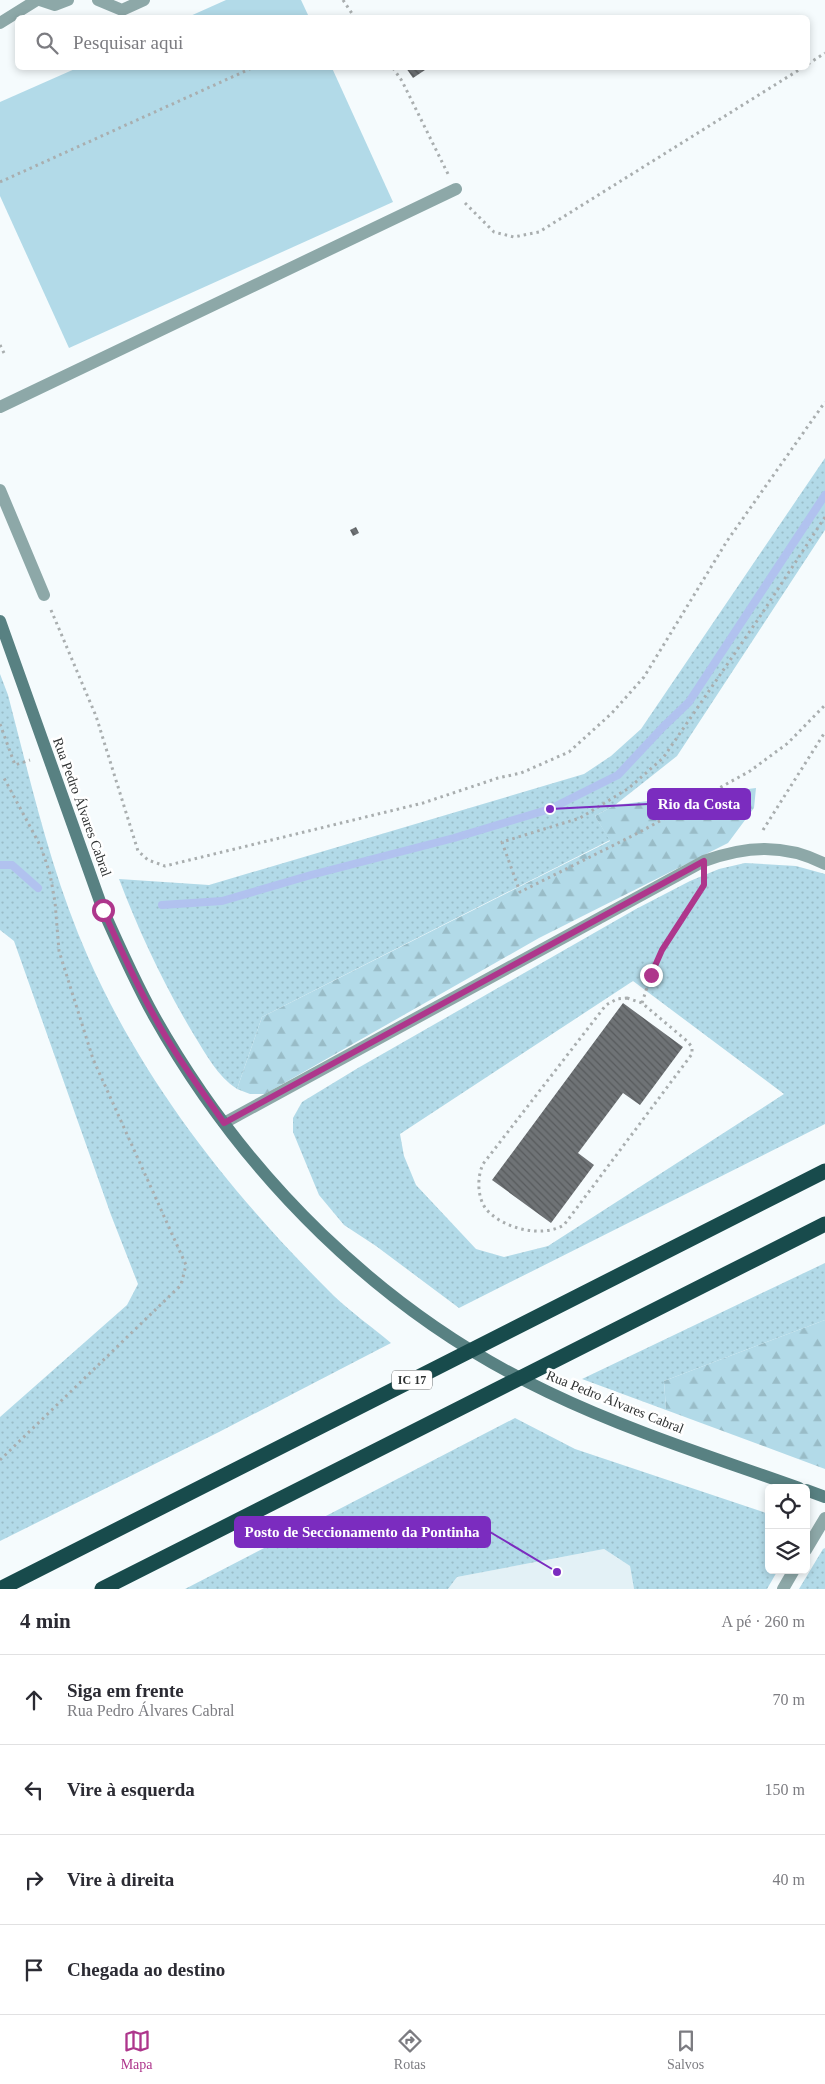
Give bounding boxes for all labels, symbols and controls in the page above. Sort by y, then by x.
search box [15,15,810,70]
icon: search [33,29,61,57]
text: Pesquisar aqui [73,32,183,53]
street label: Rua Pedro Álvares Cabral [50,735,115,879]
callout: Rio da Costa [648,789,750,819]
text: Rio da Costa [658,796,741,812]
route start [92,899,115,922]
route end [640,964,663,987]
street label: Rua Pedro Álvares Cabral [544,1367,686,1436]
road number: IC 17 [392,1370,432,1390]
map controls [765,1484,810,1574]
button: locate [765,1484,810,1529]
callout: Posto de Seccionamento da Pontinha [235,1517,490,1547]
text: Posto de Seccionamento da Pontinha [244,1524,480,1540]
button: layers [765,1529,810,1574]
text: 4 min [20,1609,71,1633]
text: A pé · 260 m [721,1613,805,1630]
text: Siga em frente [67,1680,184,1701]
icon: ahead [20,1686,48,1714]
text: 70 m [773,1691,805,1708]
text: Rua Pedro Álvares Cabral [67,1702,235,1719]
icon: left [20,1776,48,1804]
text: Vire à esquerda [67,1779,195,1800]
text: 150 m [765,1781,805,1798]
icon: right [20,1866,48,1894]
text: Vire à direita [67,1869,174,1890]
text: 40 m [773,1871,805,1888]
icon: arrive [20,1956,48,1984]
text: Chegada ao destino [67,1959,225,1980]
tab: Mapa [121,2027,153,2073]
tab: Rotas [394,2027,426,2073]
tab: Salvos [667,2027,704,2073]

